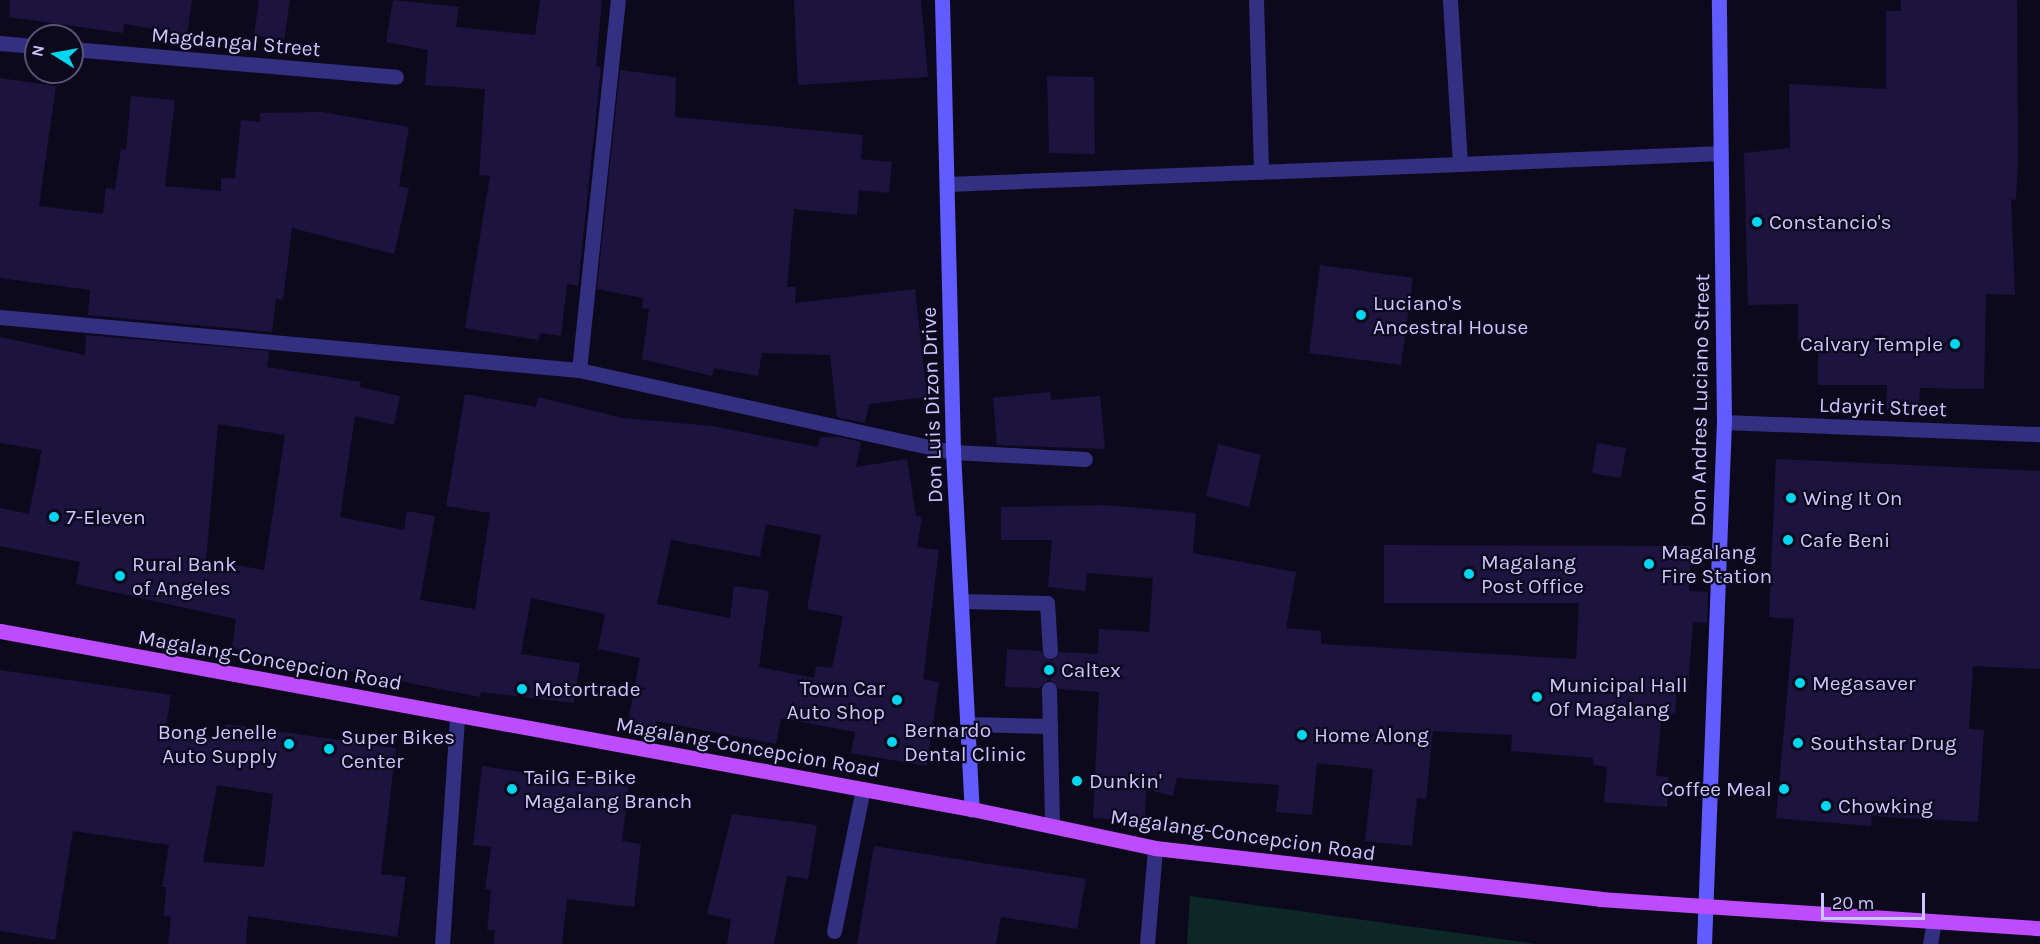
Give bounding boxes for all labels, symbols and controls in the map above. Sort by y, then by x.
street label: Magdangal Street [150,22,322,62]
north arrow [24,24,84,84]
text: N [27,43,48,58]
place label: Constancio's [1769,209,1892,235]
marker: Constancio's [1750,215,1764,229]
street label: Don Andres Luciano Street [1685,274,1715,526]
place label: Luciano's Ancestral House [1373,290,1528,340]
street label: Don Luis Dizon Drive [916,307,948,503]
marker: Luciano's Ancestral House [1354,308,1368,322]
place label: Calvary Temple [1800,331,1943,357]
marker: Calvary Temple [1948,337,1962,351]
street label: Ldayrit Street [1819,392,1947,422]
place label: Wing It On [1803,485,1903,511]
marker: Wing It On [1784,491,1798,505]
place label: 7-Eleven [66,504,146,530]
marker: 7-Eleven [47,510,61,524]
place label: Cafe Beni [1800,527,1890,553]
marker: Cafe Beni [1781,533,1795,547]
place label: Magalang Fire Station [1661,539,1772,589]
place label: Magalang Post Office [1481,549,1584,599]
place label: Rural Bank of Angeles [132,551,237,601]
marker: Magalang Fire Station [1642,557,1656,571]
marker: Magalang Post Office [1462,567,1476,581]
marker: Rural Bank of Angeles [113,569,127,583]
street label: Magalang-Concepcion Road [136,624,404,696]
place label: Caltex [1061,657,1121,683]
marker: Caltex [1042,663,1056,677]
place label: Megasaver [1812,670,1916,696]
place label: Municipal Hall Of Magalang [1549,672,1688,722]
place label: Town Car Auto Shop [787,675,885,725]
place label: Motortrade [534,676,641,702]
marker: Megasaver [1793,676,1807,690]
marker: Motortrade [515,682,529,696]
marker: Municipal Hall Of Magalang [1530,690,1544,704]
marker: Town Car Auto Shop [890,693,904,707]
street label: Magalang-Concepcion Road [614,711,882,783]
place label: Bernardo Dental Clinic [904,717,1026,767]
place label: Bong Jenelle Auto Supply [158,719,277,769]
place label: Home Along [1314,722,1429,748]
place label: Super Bikes Center [341,724,455,774]
marker: Home Along [1295,728,1309,742]
place label: Southstar Drug [1810,730,1957,756]
marker: Bernardo Dental Clinic [885,735,899,749]
marker: Southstar Drug [1791,736,1805,750]
marker: Bong Jenelle Auto Supply [282,737,296,751]
marker: Super Bikes Center [322,742,336,756]
place label: TailG E-Bike Magalang Branch [524,764,692,814]
place label: Dunkin' [1089,768,1162,794]
marker: Dunkin' [1070,774,1084,788]
place label: Coffee Meal [1661,776,1772,802]
marker: TailG E-Bike Magalang Branch [505,782,519,796]
marker: Coffee Meal [1777,782,1791,796]
place label: Chowking [1838,793,1933,819]
marker: Chowking [1819,799,1833,813]
street label: Magalang-Concepcion Road [1109,804,1377,866]
scale bar [1824,881,1928,919]
text: 20 m [1832,892,1874,914]

